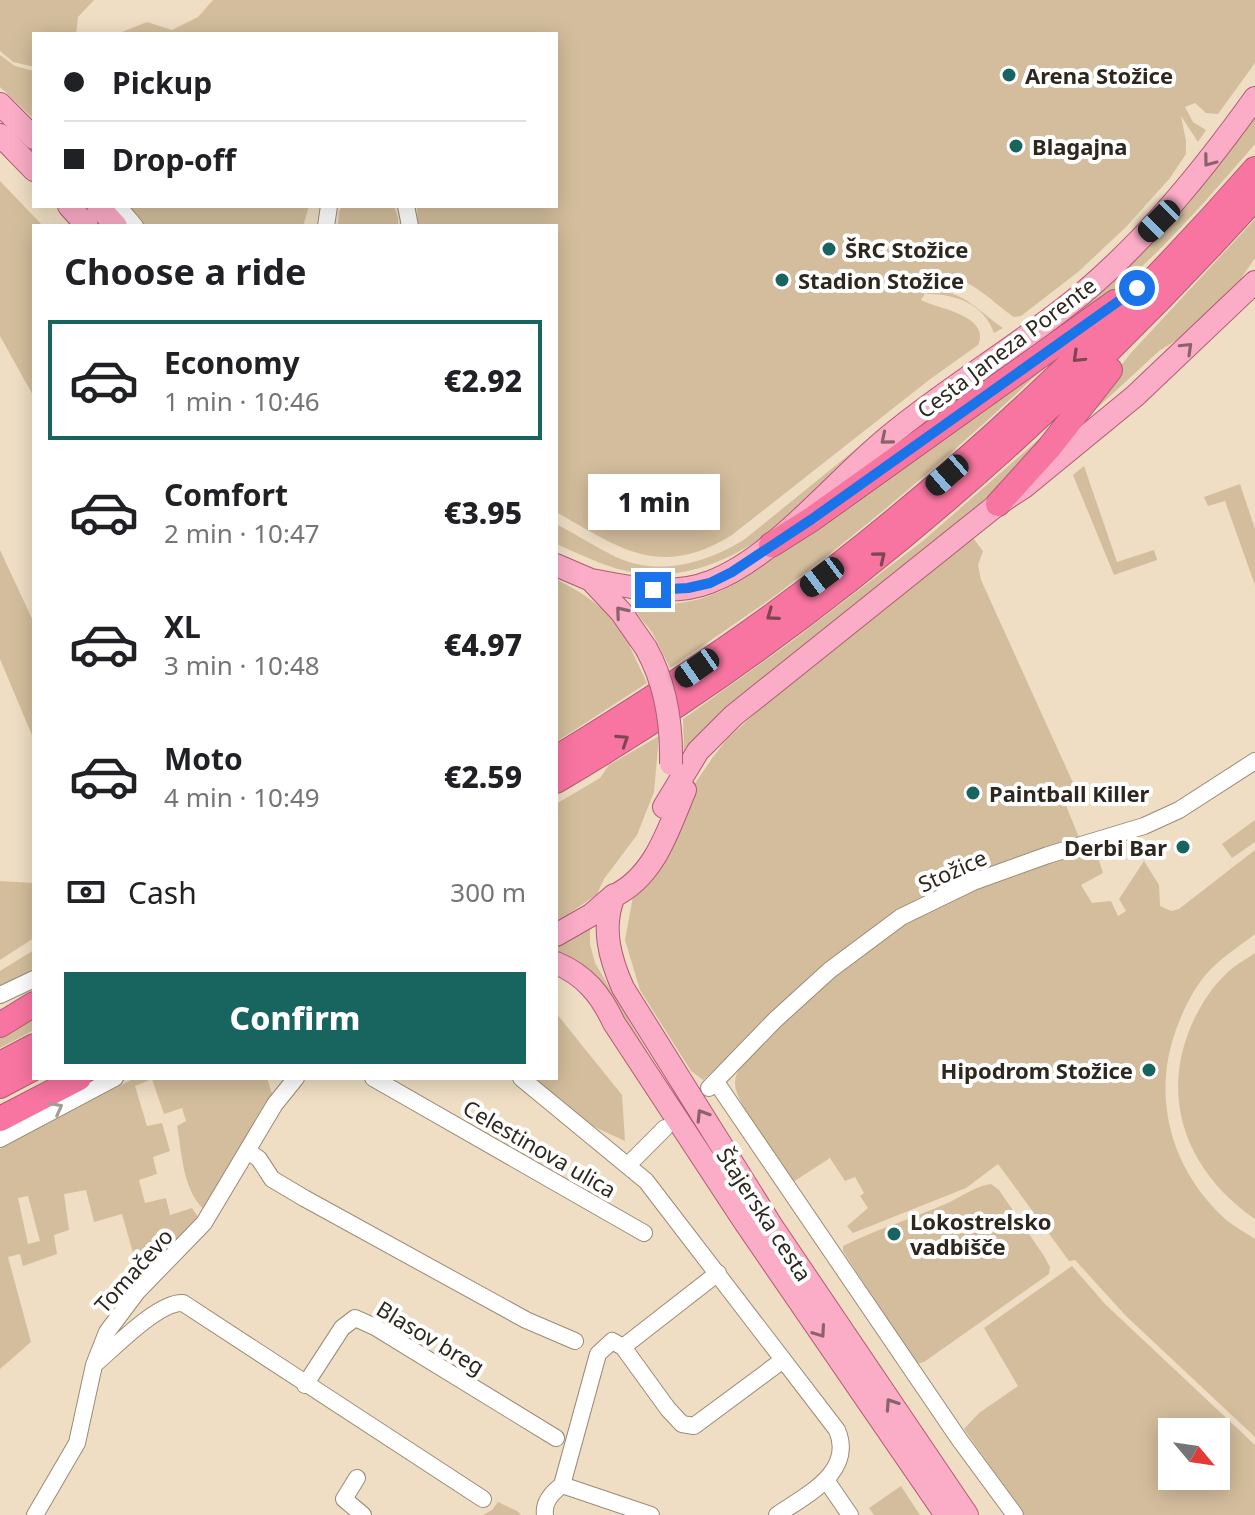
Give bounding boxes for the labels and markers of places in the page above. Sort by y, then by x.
place label: Arena Stožice [1025,60,1173,90]
marker: Arena Stožice [1000,66,1018,84]
place label: Blagajna [1032,131,1127,161]
marker: Blagajna [1007,137,1025,155]
place label: ŠRC Stožice [845,234,969,264]
marker: ŠRC Stožice [820,240,838,258]
place label: Stadion Stožice [798,265,964,295]
marker: Stadion Stožice [773,271,791,289]
place label: Paintball Killer [989,778,1150,808]
marker: Paintball Killer [964,784,982,802]
place label: Derbi Bar [1064,832,1167,862]
marker: Derbi Bar [1174,838,1192,856]
place label: Hipodrom Stožice [941,1055,1133,1085]
marker: Hipodrom Stožice [1140,1061,1158,1079]
place label: Lokostrelsko vadbišče [910,1206,1052,1261]
marker: Lokostrelsko vadbišče [885,1225,903,1243]

